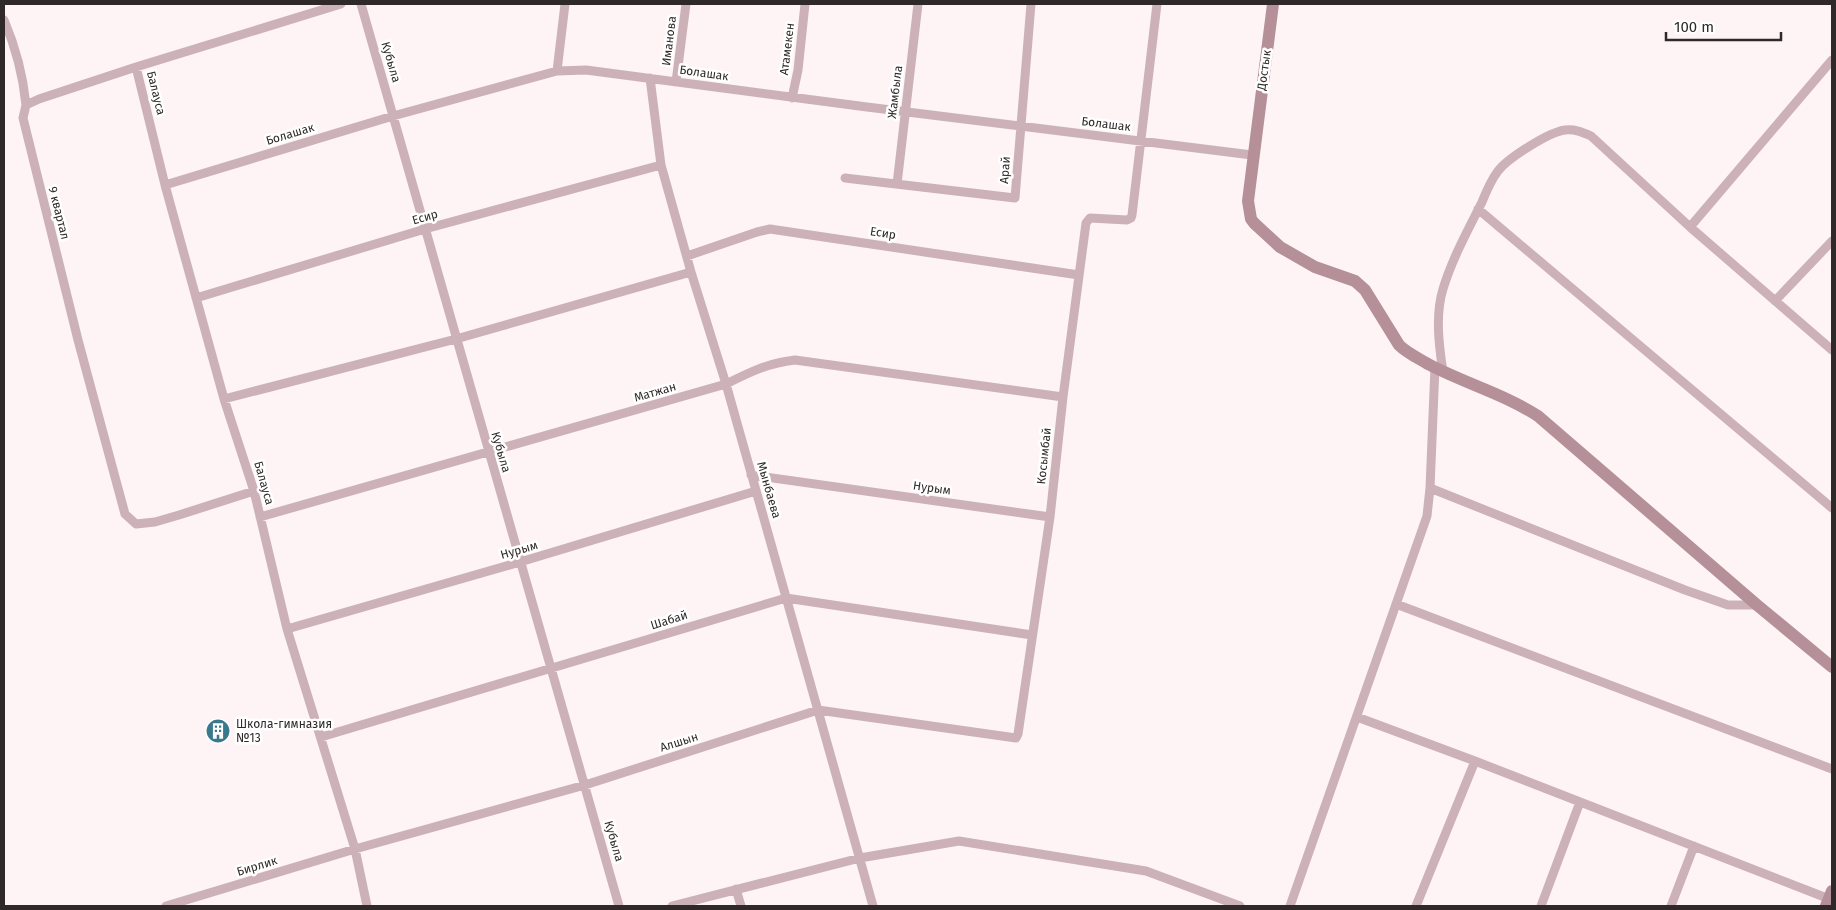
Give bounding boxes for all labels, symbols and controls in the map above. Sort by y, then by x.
scale bar [1666,10,1781,42]
street label: Иманова [659,15,679,67]
text: 100 m [1674,18,1714,36]
street label: Атамекен [777,22,797,76]
street label: Кубыла [378,40,404,84]
street label: Достык [1254,48,1274,92]
street label: Болашак [678,63,730,83]
street label: Жамбыла [885,65,905,119]
street label: Балауса [144,70,168,116]
street label: Болашак [1081,114,1132,134]
street label: Болашак [264,120,316,148]
street label: Арай [997,156,1013,184]
street label: 9 квартал [46,185,72,241]
street label: Есир [410,207,440,227]
street label: Есир [869,224,897,242]
street label: Матжан [632,379,678,405]
street label: Косымбай [1034,427,1054,485]
street label: Кубыла [488,430,514,474]
street label: Балауса [251,460,277,506]
street label: Мынбаева [754,460,784,520]
street label: Нурым [912,478,952,498]
street label: Нурым [499,538,539,562]
street label: Шабай [649,608,689,632]
place label: Школа-гимназия №13 [236,717,332,745]
building icon: Школа-гимназия №13 [205,718,231,744]
street label: Алшын [658,729,700,755]
street label: Кубыла [601,819,627,863]
street label: Бирлик [235,853,280,879]

